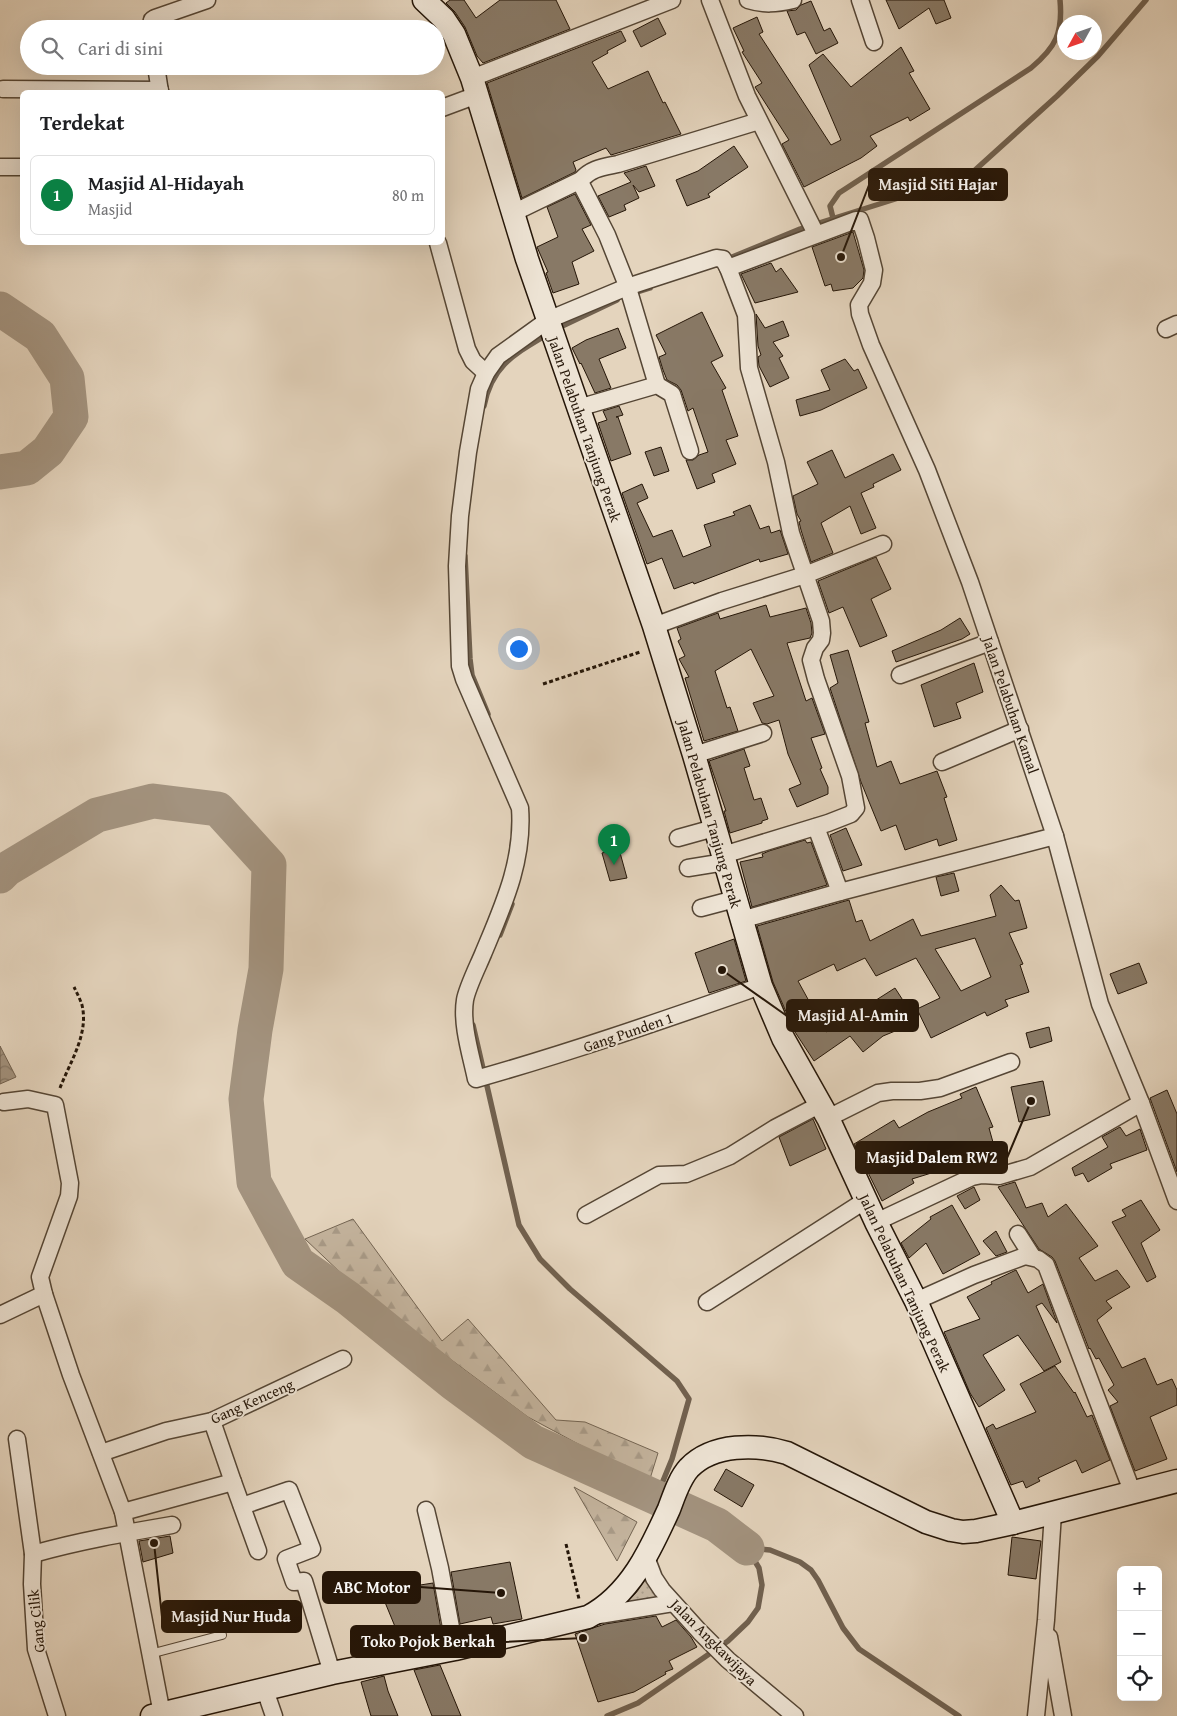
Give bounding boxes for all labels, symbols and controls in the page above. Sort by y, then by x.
north arrow [1057,15,1102,60]
search box [20,20,445,75]
icon: search [38,34,66,62]
text: Cari di sini [78,34,163,62]
text: Terdekat [40,107,124,138]
text: Masjid Al-Hidayah [88,169,244,197]
callout: Masjid Siti Hajar [869,169,1007,200]
text: Masjid Siti Hajar [879,172,998,196]
text: 1 [53,183,61,207]
text: 80 m [392,183,424,207]
text: Masjid [88,197,132,221]
street label: Jalan Pelabuhan Tanjung Perak [543,332,627,525]
street label: Jalan Pelabuhan Kamal [977,632,1044,776]
your location [506,636,532,662]
street label: Jalan Pelabuhan Tanjung Perak [672,716,747,911]
pin: 1 [598,824,630,865]
callout: Masjid Al-Amin [787,1000,918,1031]
text: Masjid Al-Amin [798,1003,909,1027]
street label: Gang Punden 1 [580,1007,676,1057]
callout: Masjid Dalem RW2 [856,1142,1007,1173]
text: Masjid Dalem RW2 [866,1145,998,1169]
street label: Jalan Pelabuhan Tanjung Perak [853,1188,956,1376]
street label: Gang Kenceng [207,1373,297,1429]
map controls [1117,1566,1162,1701]
button: + [1117,1566,1162,1611]
callout: ABC Motor [323,1572,420,1603]
text: ABC Motor [334,1575,411,1599]
street label: Gang Cilik [22,1588,50,1654]
street label: Jalan Angkawijaya [665,1593,762,1690]
callout: Masjid Nur Huda [162,1601,301,1632]
text: Masjid Nur Huda [171,1604,292,1628]
button: − [1117,1611,1162,1656]
callout: Toko Pojok Berkah [351,1626,505,1657]
text: Toko Pojok Berkah [361,1629,495,1653]
button: locate [1117,1656,1162,1701]

